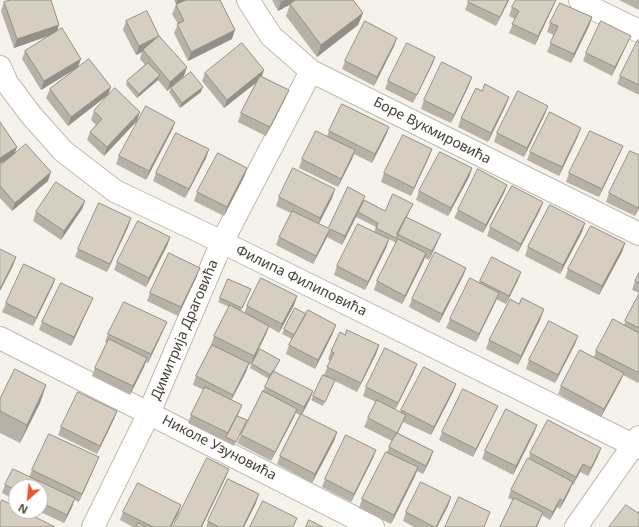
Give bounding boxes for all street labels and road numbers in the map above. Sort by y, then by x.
street label: Боре Вукмировића [370,94,494,168]
street label: Филипа Филиповића [233,242,369,320]
street label: Димитрија Драговића [148,257,222,403]
street label: Николе Узуновића [159,412,279,484]

